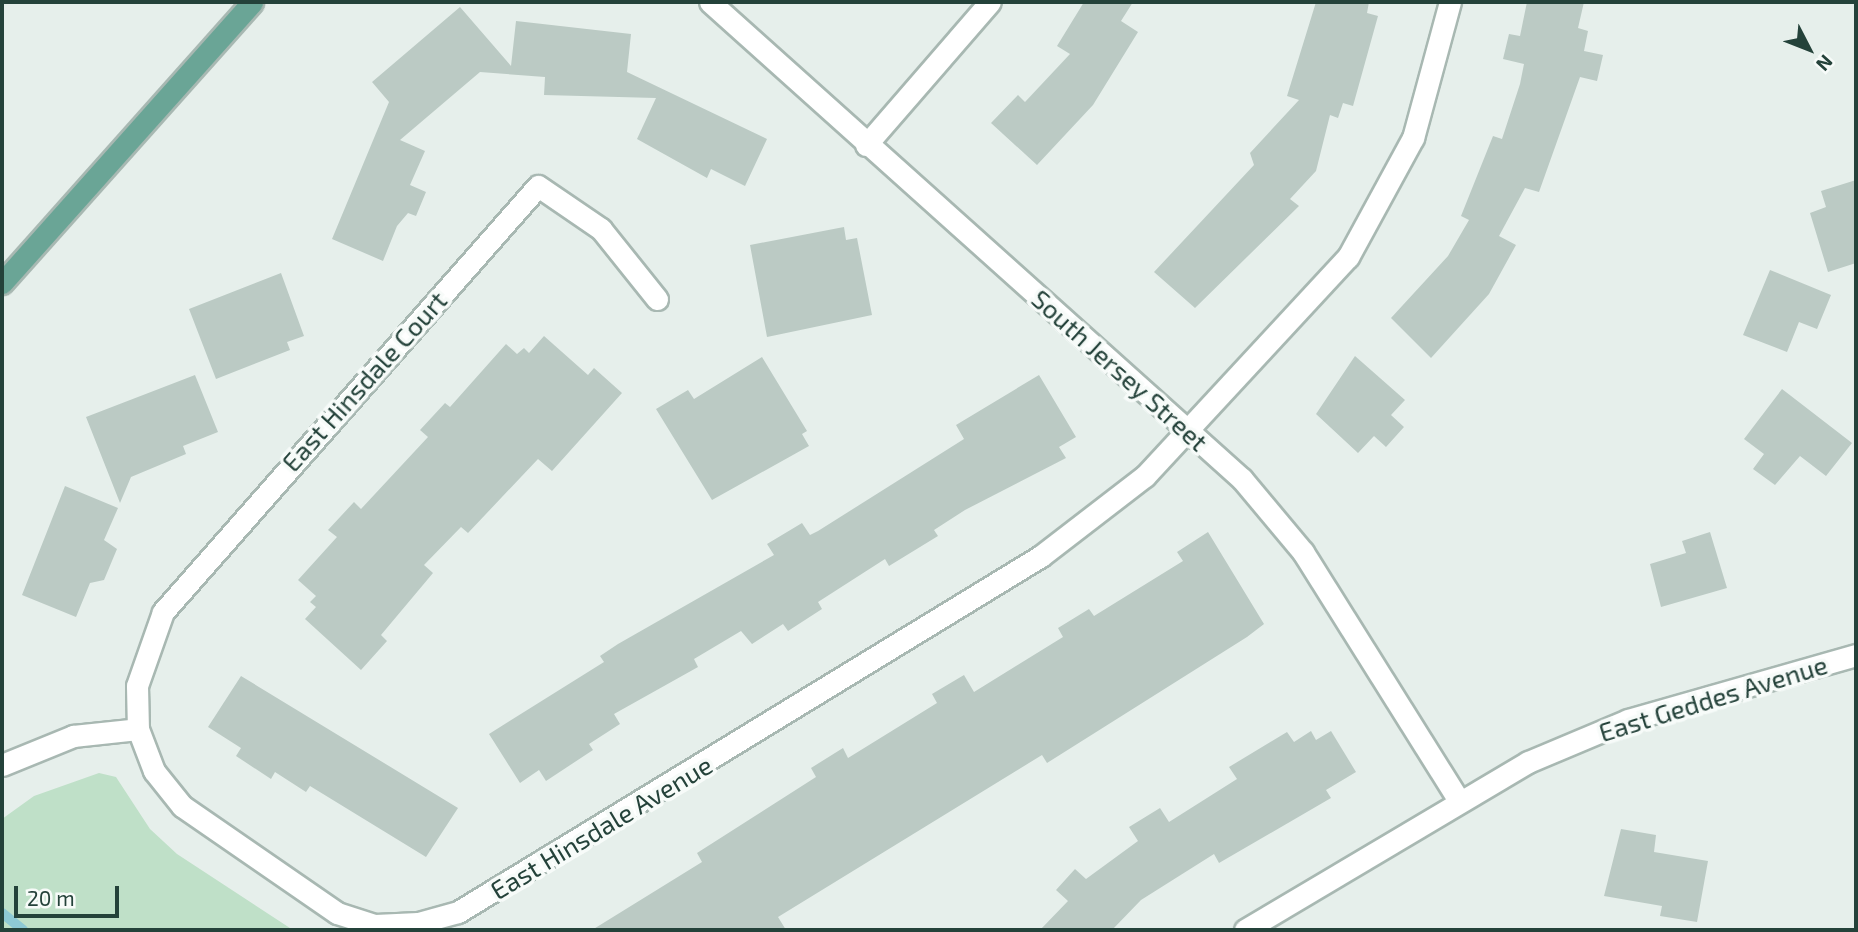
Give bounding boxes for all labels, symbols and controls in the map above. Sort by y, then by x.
north arrow [1774,14,1844,84]
text: N [1812,51,1838,76]
street label: South Jersey Street [1025,282,1215,458]
street label: East Hinsdale Court [275,285,453,477]
street label: East Geddes Avenue [1595,648,1831,748]
street label: East Hinsdale Avenue [484,748,718,906]
scale bar [18,872,122,916]
text: 20 m [27,885,75,910]

